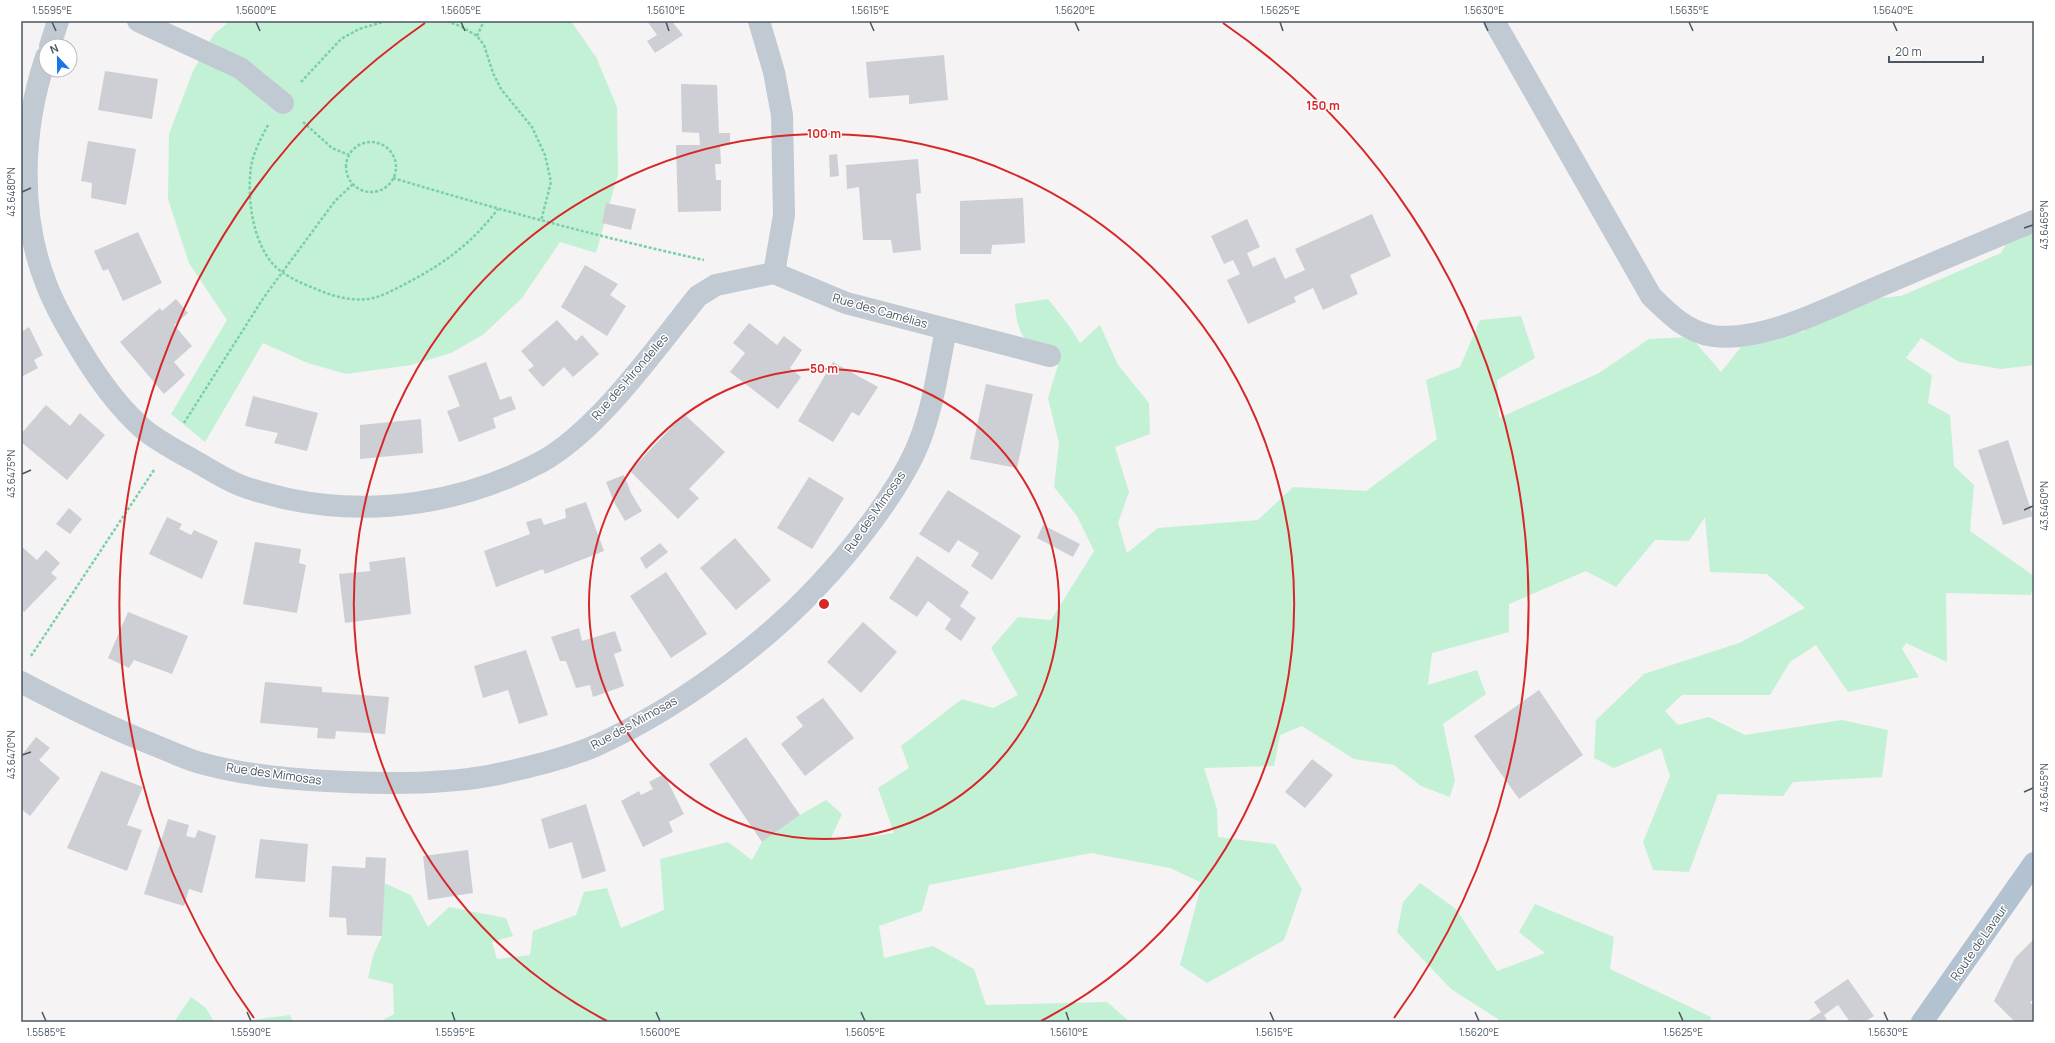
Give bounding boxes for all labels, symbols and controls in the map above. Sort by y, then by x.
text: 1.5595°E [32,3,72,17]
text: 1.5600°E [236,3,277,17]
text: 1.5605°E [441,3,481,17]
text: 1.5610°E [647,3,685,17]
text: 1.5615°E [851,3,889,17]
text: 1.5620°E [1055,3,1095,17]
text: 1.5625°E [1260,3,1300,17]
text: 1.5630°E [1464,3,1504,17]
text: 1.5635°E [1669,3,1709,17]
text: 1.5640°E [1873,3,1913,17]
north arrow [38,38,78,78]
scale bar [1889,38,1983,64]
text: N [48,40,61,57]
text: 20 m [1895,43,1922,60]
text: 150 m [1306,97,1340,114]
text: 100 m [807,125,841,142]
text: 43.6480°N [4,167,18,217]
text: 43.6465°N [2037,200,2051,250]
street label: Rue des Camélias [831,289,930,332]
street label: Rue des Hirondelles [587,330,672,424]
text: 50 m [810,360,838,377]
text: 43.6475°N [4,450,18,498]
street label: Rue des Mimosas [840,467,909,556]
text: 43.6460°N [2037,481,2051,531]
centre of rings [817,597,831,611]
street label: Rue des Mimosas [588,692,680,753]
text: 43.6470°N [4,731,18,779]
street label: Rue des Mimosas [225,758,323,789]
text: 43.6455°N [2037,763,2051,812]
street label: Route de Lavaur [1946,901,2011,984]
text: 1.5585°E [26,1025,66,1039]
text: 1.5590°E [231,1025,271,1039]
text: 1.5595°E [435,1025,475,1039]
text: 1.5600°E [640,1025,681,1039]
text: 1.5605°E [845,1025,885,1039]
text: 1.5610°E [1050,1025,1088,1039]
text: 1.5615°E [1255,1025,1293,1039]
text: 1.5620°E [1459,1025,1499,1039]
text: 1.5625°E [1663,1025,1703,1039]
text: 1.5630°E [1868,1025,1908,1039]

